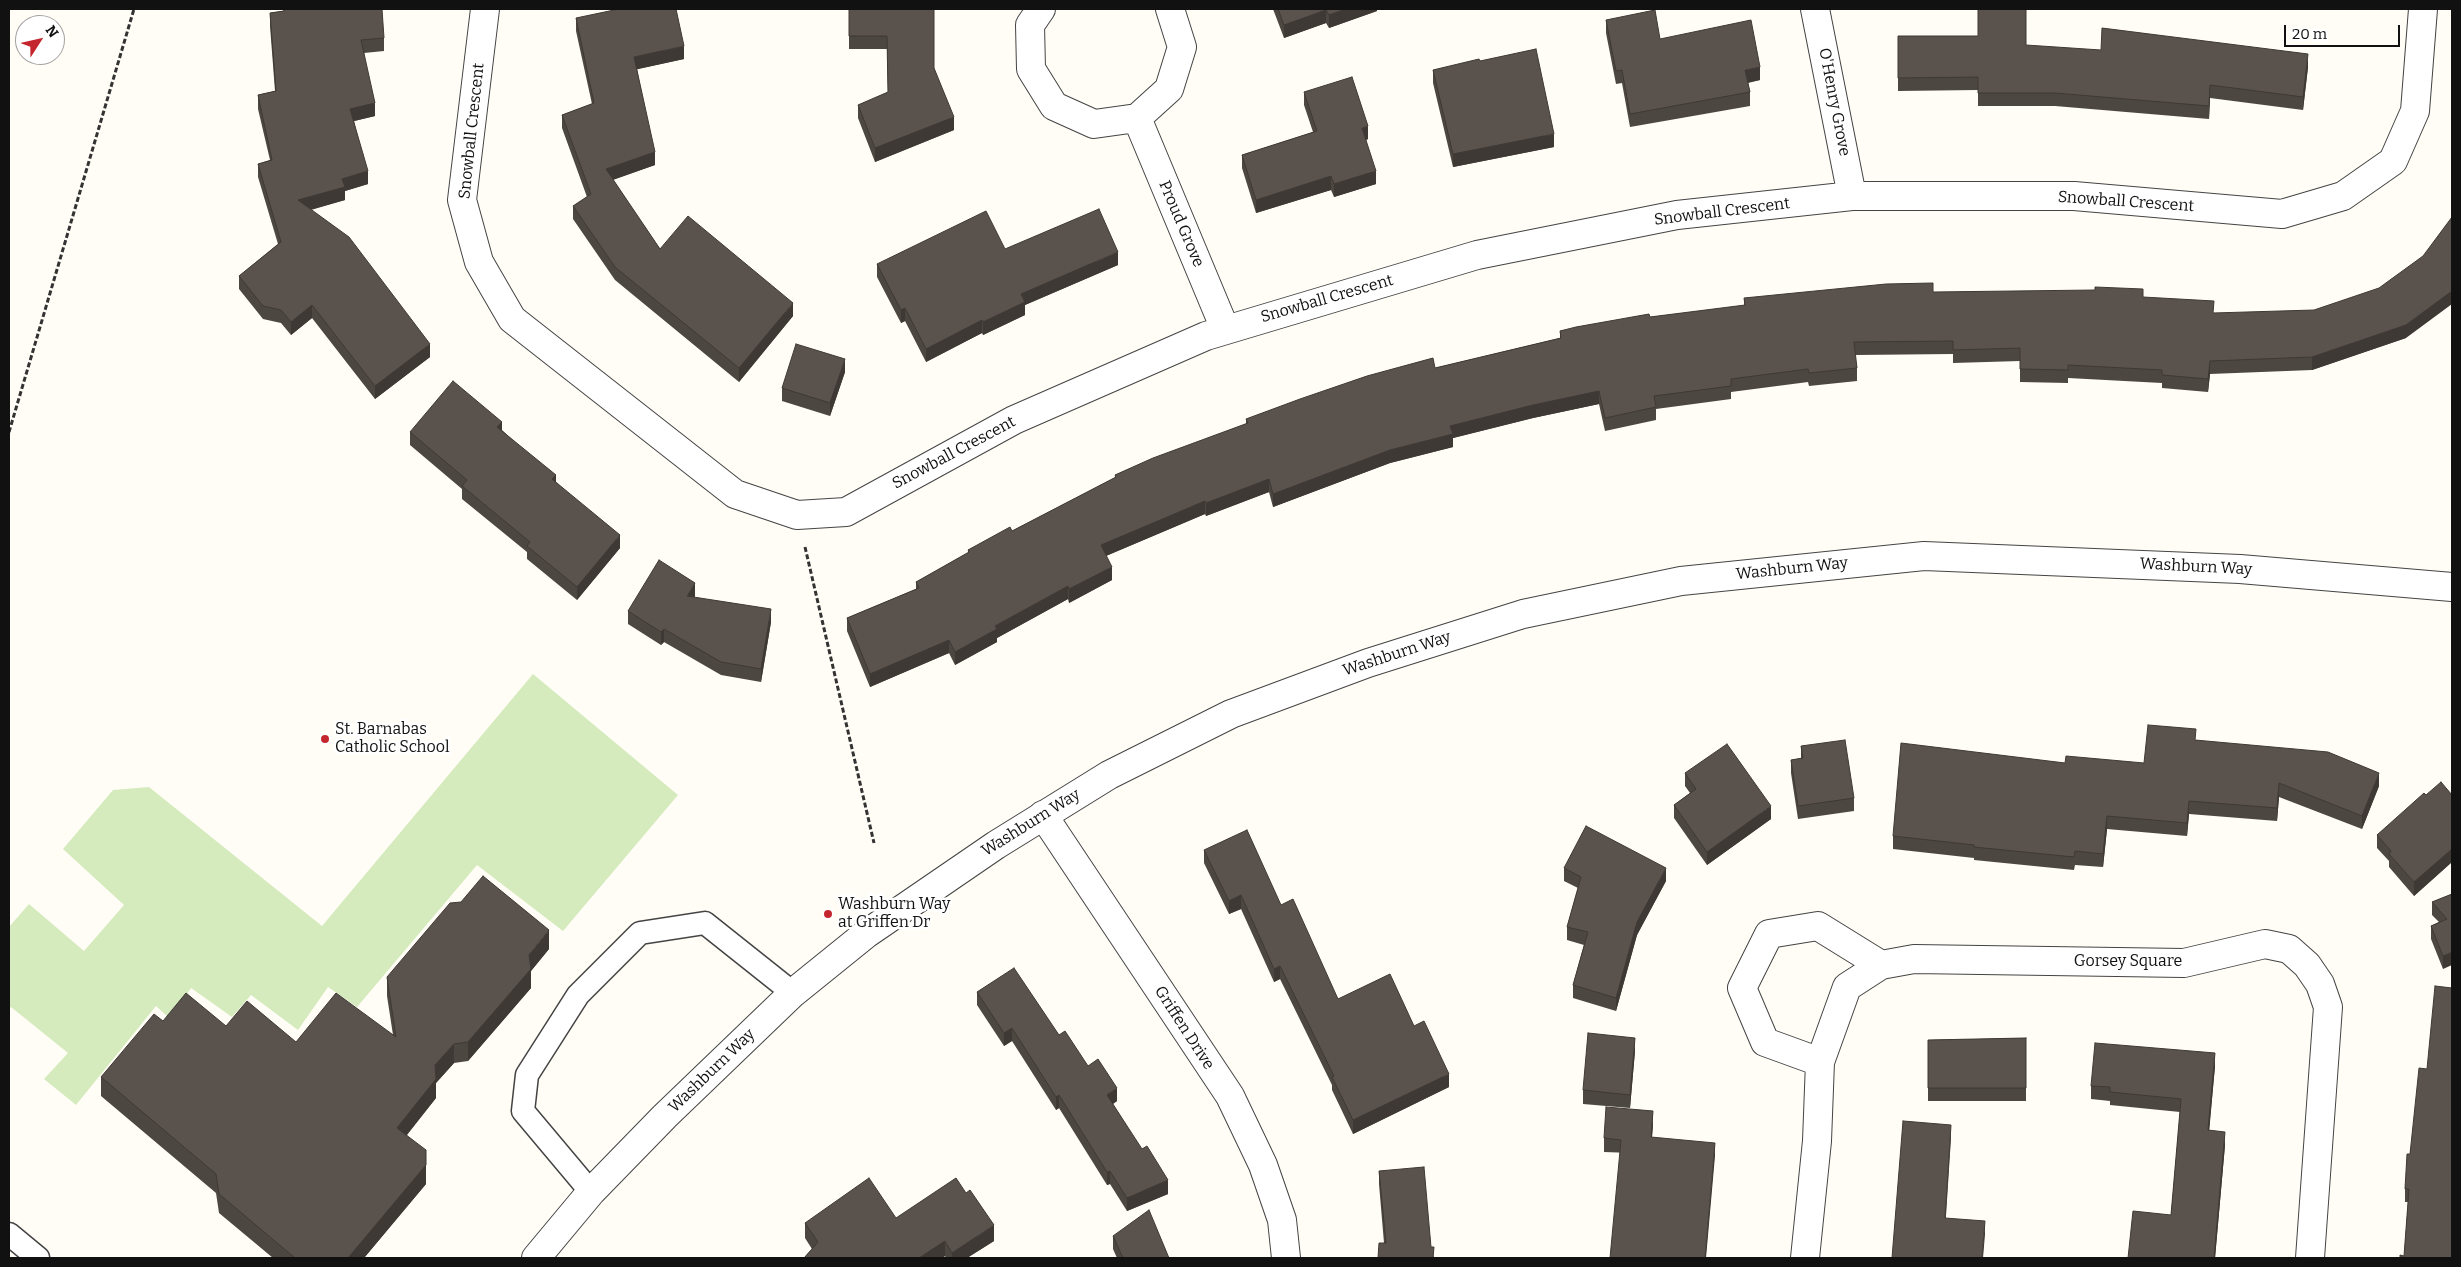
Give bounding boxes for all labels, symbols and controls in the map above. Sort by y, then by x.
north arrow [15,15,65,65]
scale bar [2286,15,2402,47]
text: N [42,22,62,41]
text: 20 m [2292,25,2327,43]
street label: O'Henry Grove [1814,46,1854,158]
street label: Snowball Crescent [455,62,489,200]
street label: Proud Grove [1154,178,1208,270]
street label: Snowball Crescent [2057,188,2195,216]
street label: Snowball Crescent [1653,194,1791,230]
street label: Snowball Crescent [1259,271,1395,327]
street label: Snowball Crescent [889,412,1019,494]
street label: Washburn Way [1735,554,1849,584]
street label: Washburn Way [2139,554,2253,580]
street label: Washburn Way [1341,627,1453,681]
place label: St. Barnabas Catholic School [335,720,450,758]
marker: St. Barnabas Catholic School [319,733,331,745]
street label: Washburn Way [978,785,1084,861]
place label: Washburn Way at Griffen Dr [838,895,951,933]
marker: Washburn Way at Griffen Dr [822,908,834,920]
street label: Gorsey Square [2074,952,2182,972]
street label: Griffen Drive [1150,983,1218,1073]
street label: Washburn Way [665,1025,759,1117]

